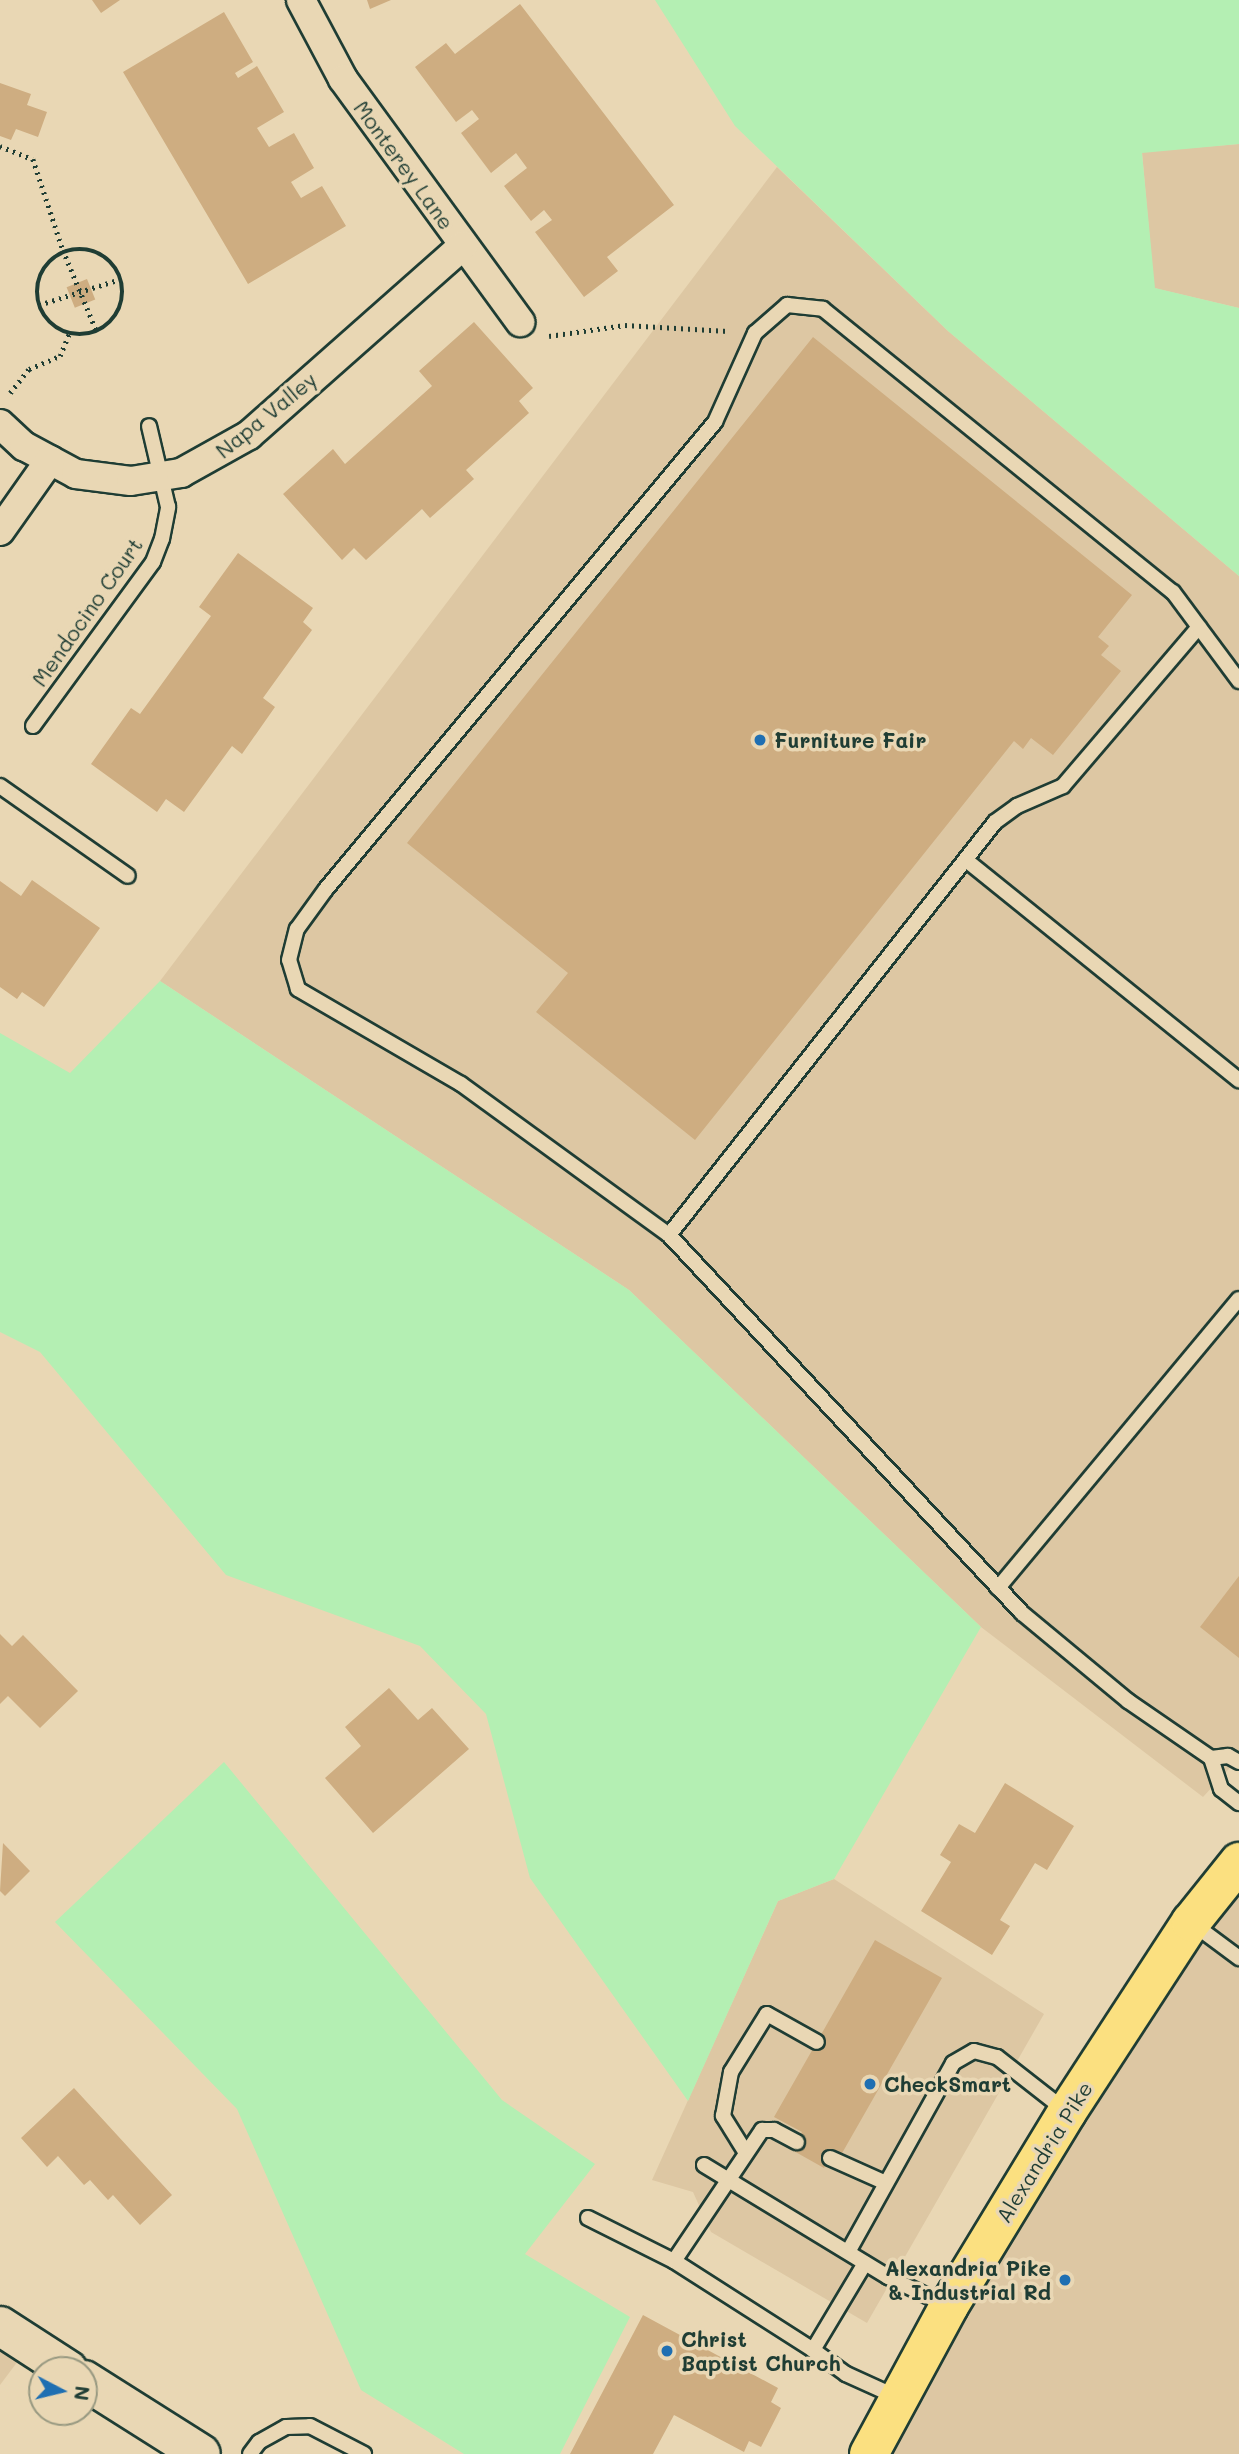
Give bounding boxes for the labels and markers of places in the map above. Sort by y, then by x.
place label: Furniture Fair [774,727,926,753]
marker: Furniture Fair [752,732,768,748]
place label: CheckSmart [884,2071,1011,2097]
marker: CheckSmart [862,2076,878,2092]
place label: Alexandria Pike & Industrial Rd [885,2255,1051,2305]
marker: Alexandria Pike & Industrial Rd [1057,2272,1073,2288]
place label: Christ Baptist Church [681,2326,841,2376]
marker: Christ Baptist Church [659,2343,675,2359]

